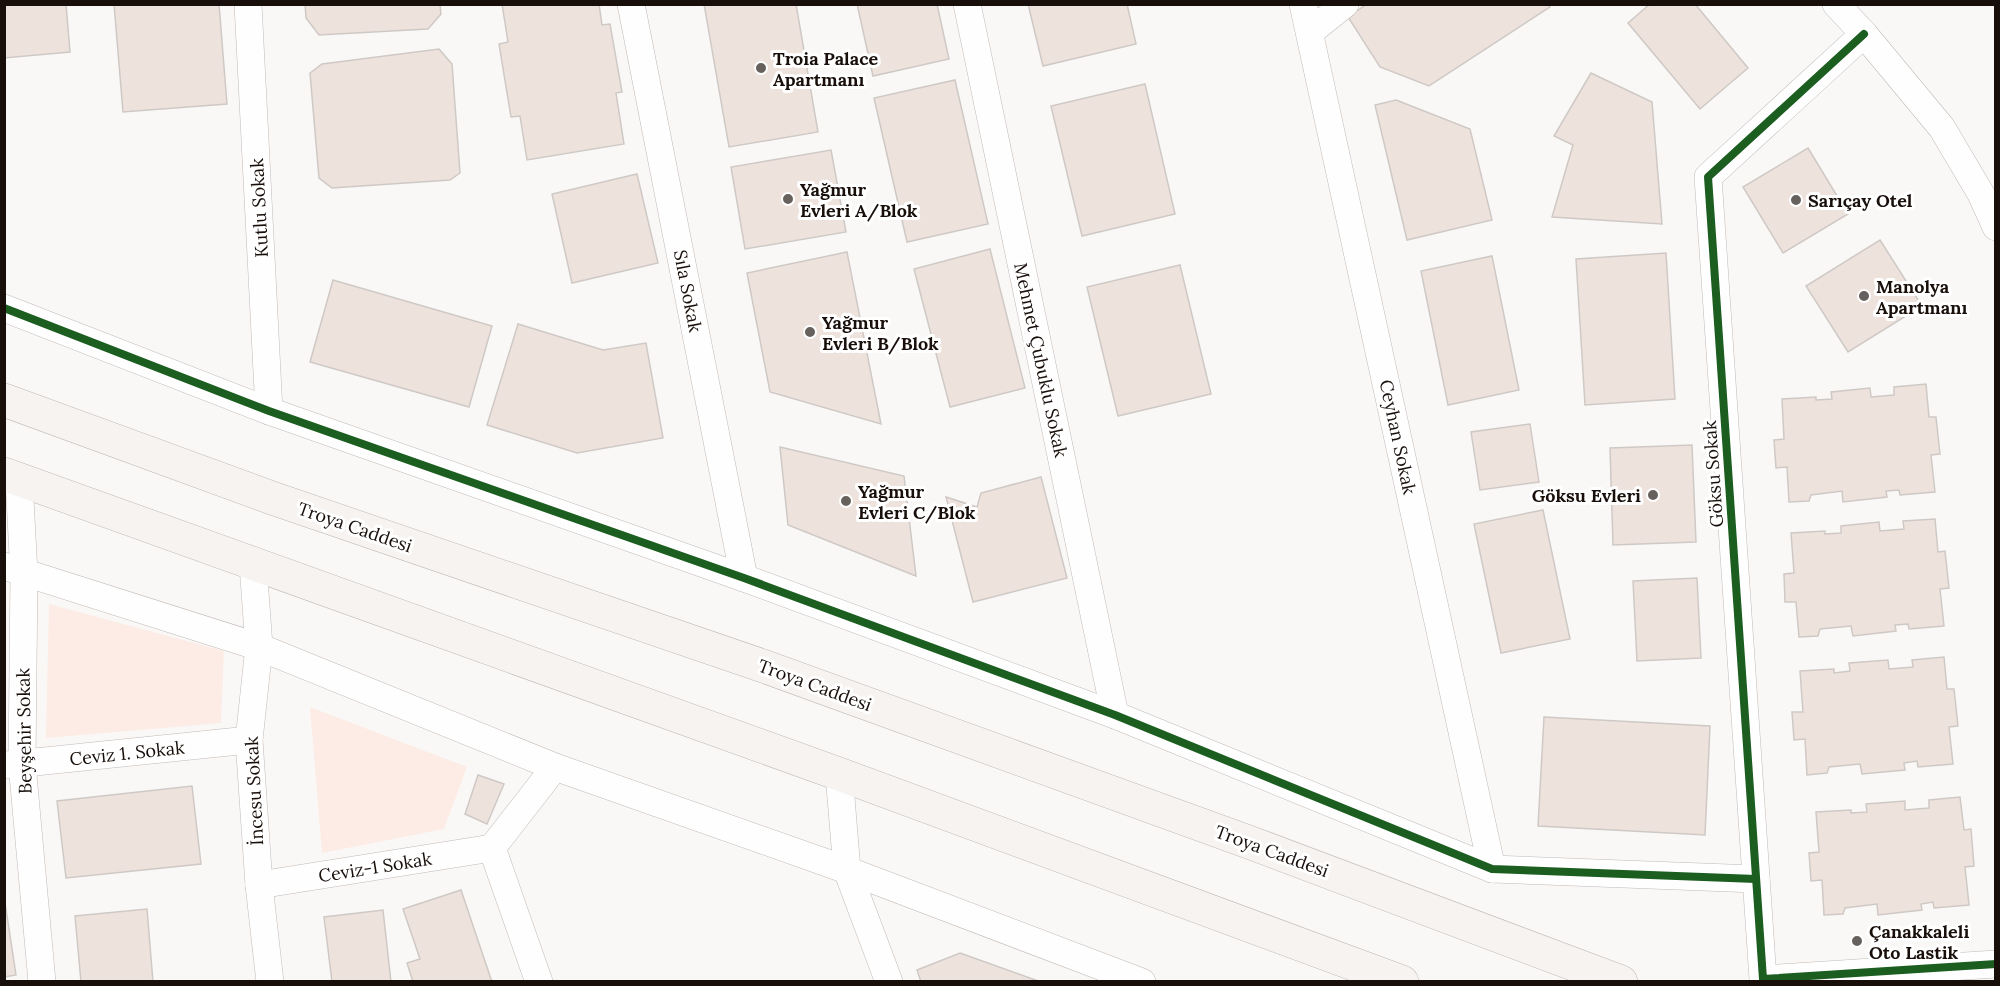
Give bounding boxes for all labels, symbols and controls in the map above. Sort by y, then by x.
place label: Troia Palace Apartmanı [773,47,878,91]
marker: Troia Palace Apartmanı [754,61,768,75]
street label: Kutlu Sokak [245,157,273,258]
place label: Yağmur Evleri A/Blok [800,178,918,222]
place label: Sarıçay Otel [1808,189,1913,212]
marker: Yağmur Evleri A/Blok [781,192,795,206]
marker: Sarıçay Otel [1789,193,1803,207]
street label: Sıla Sokak [669,248,707,334]
street label: Mehmet Çubuklu Sokak [1009,261,1073,460]
place label: Manolya Apartmanı [1876,275,1968,319]
marker: Manolya Apartmanı [1857,289,1871,303]
place label: Yağmur Evleri B/Blok [822,311,939,355]
marker: Yağmur Evleri B/Blok [803,325,817,339]
street label: Ceyhan Sokak [1375,378,1421,497]
street label: Göksu Sokak [1698,419,1728,528]
place label: Yağmur Evleri C/Blok [858,480,976,524]
place label: Göksu Evleri [1532,484,1641,507]
marker: Göksu Evleri [1646,488,1660,502]
marker: Yağmur Evleri C/Blok [839,494,853,508]
street label: Troya Caddesi [295,497,415,557]
street label: Troya Caddesi [755,654,875,716]
street label: Beyşehir Sokak [11,667,37,794]
street label: Ceviz 1. Sokak [68,735,186,770]
street label: İncesu Sokak [240,736,268,846]
street label: Troya Caddesi [1212,820,1332,882]
street label: Ceviz-1 Sokak [317,847,434,887]
place label: Çanakkaleli Oto Lastik [1869,920,1969,964]
marker: Çanakkaleli Oto Lastik [1850,934,1864,948]

